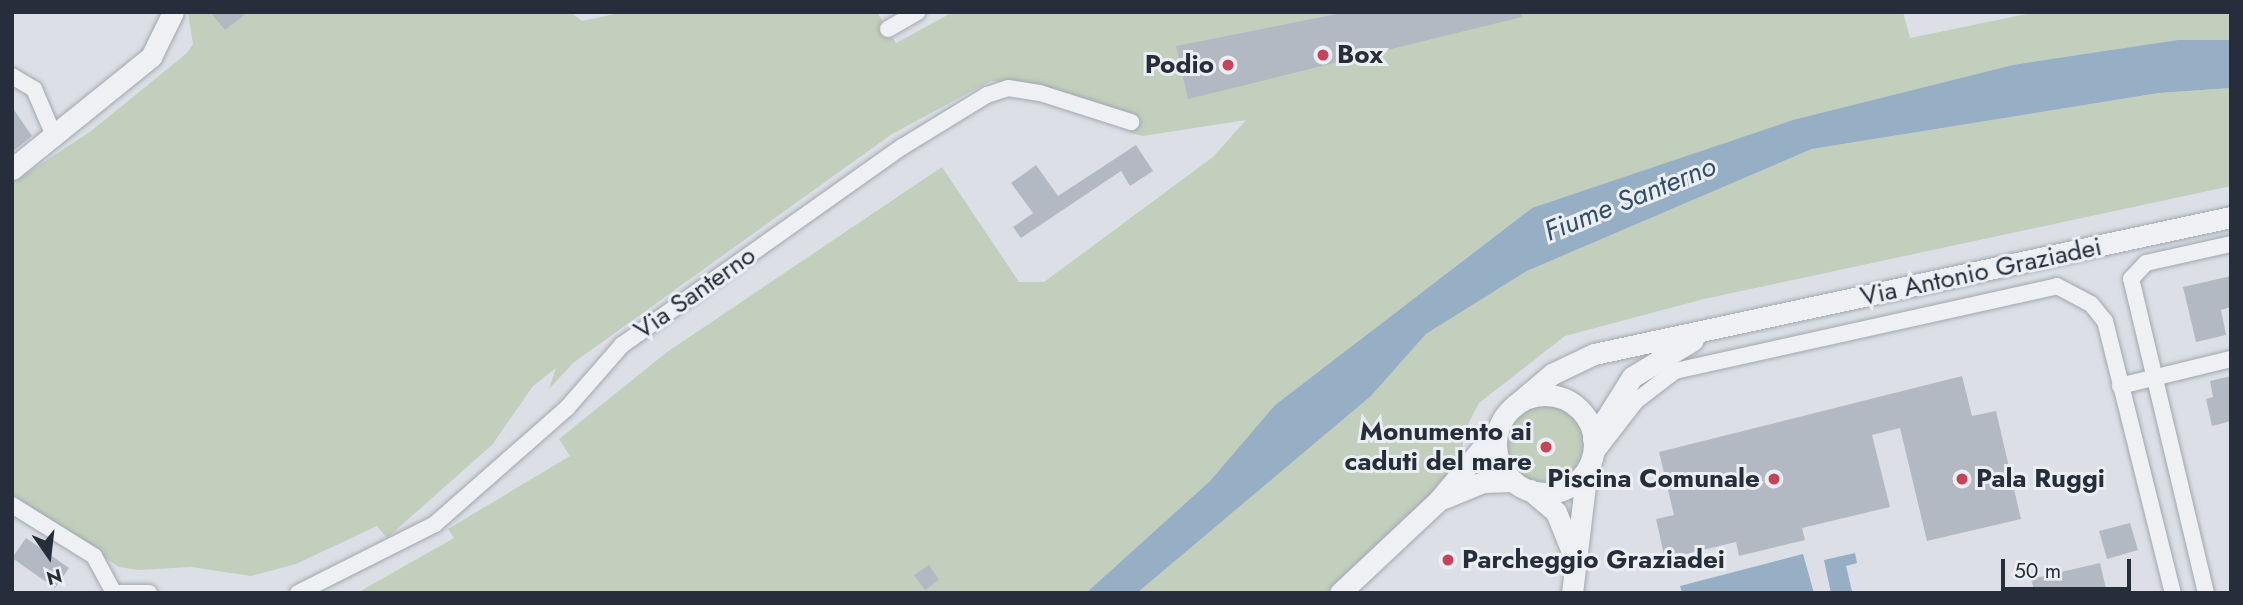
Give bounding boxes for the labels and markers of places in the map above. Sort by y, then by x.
place label: Box [1337,39,1383,71]
marker: Box [1315,47,1331,63]
place label: Podio [1145,49,1214,81]
marker: Podio [1220,57,1236,73]
place label: Monumento ai caduti del mare [1345,416,1532,478]
marker: Monumento ai caduti del mare [1538,439,1554,455]
place label: Piscina Comunale [1547,463,1760,495]
place label: Pala Ruggi [1976,463,2105,495]
marker: Piscina Comunale [1766,471,1782,487]
marker: Pala Ruggi [1954,471,1970,487]
place label: Parcheggio Graziadei [1462,544,1725,576]
marker: Parcheggio Graziadei [1440,552,1456,568]

